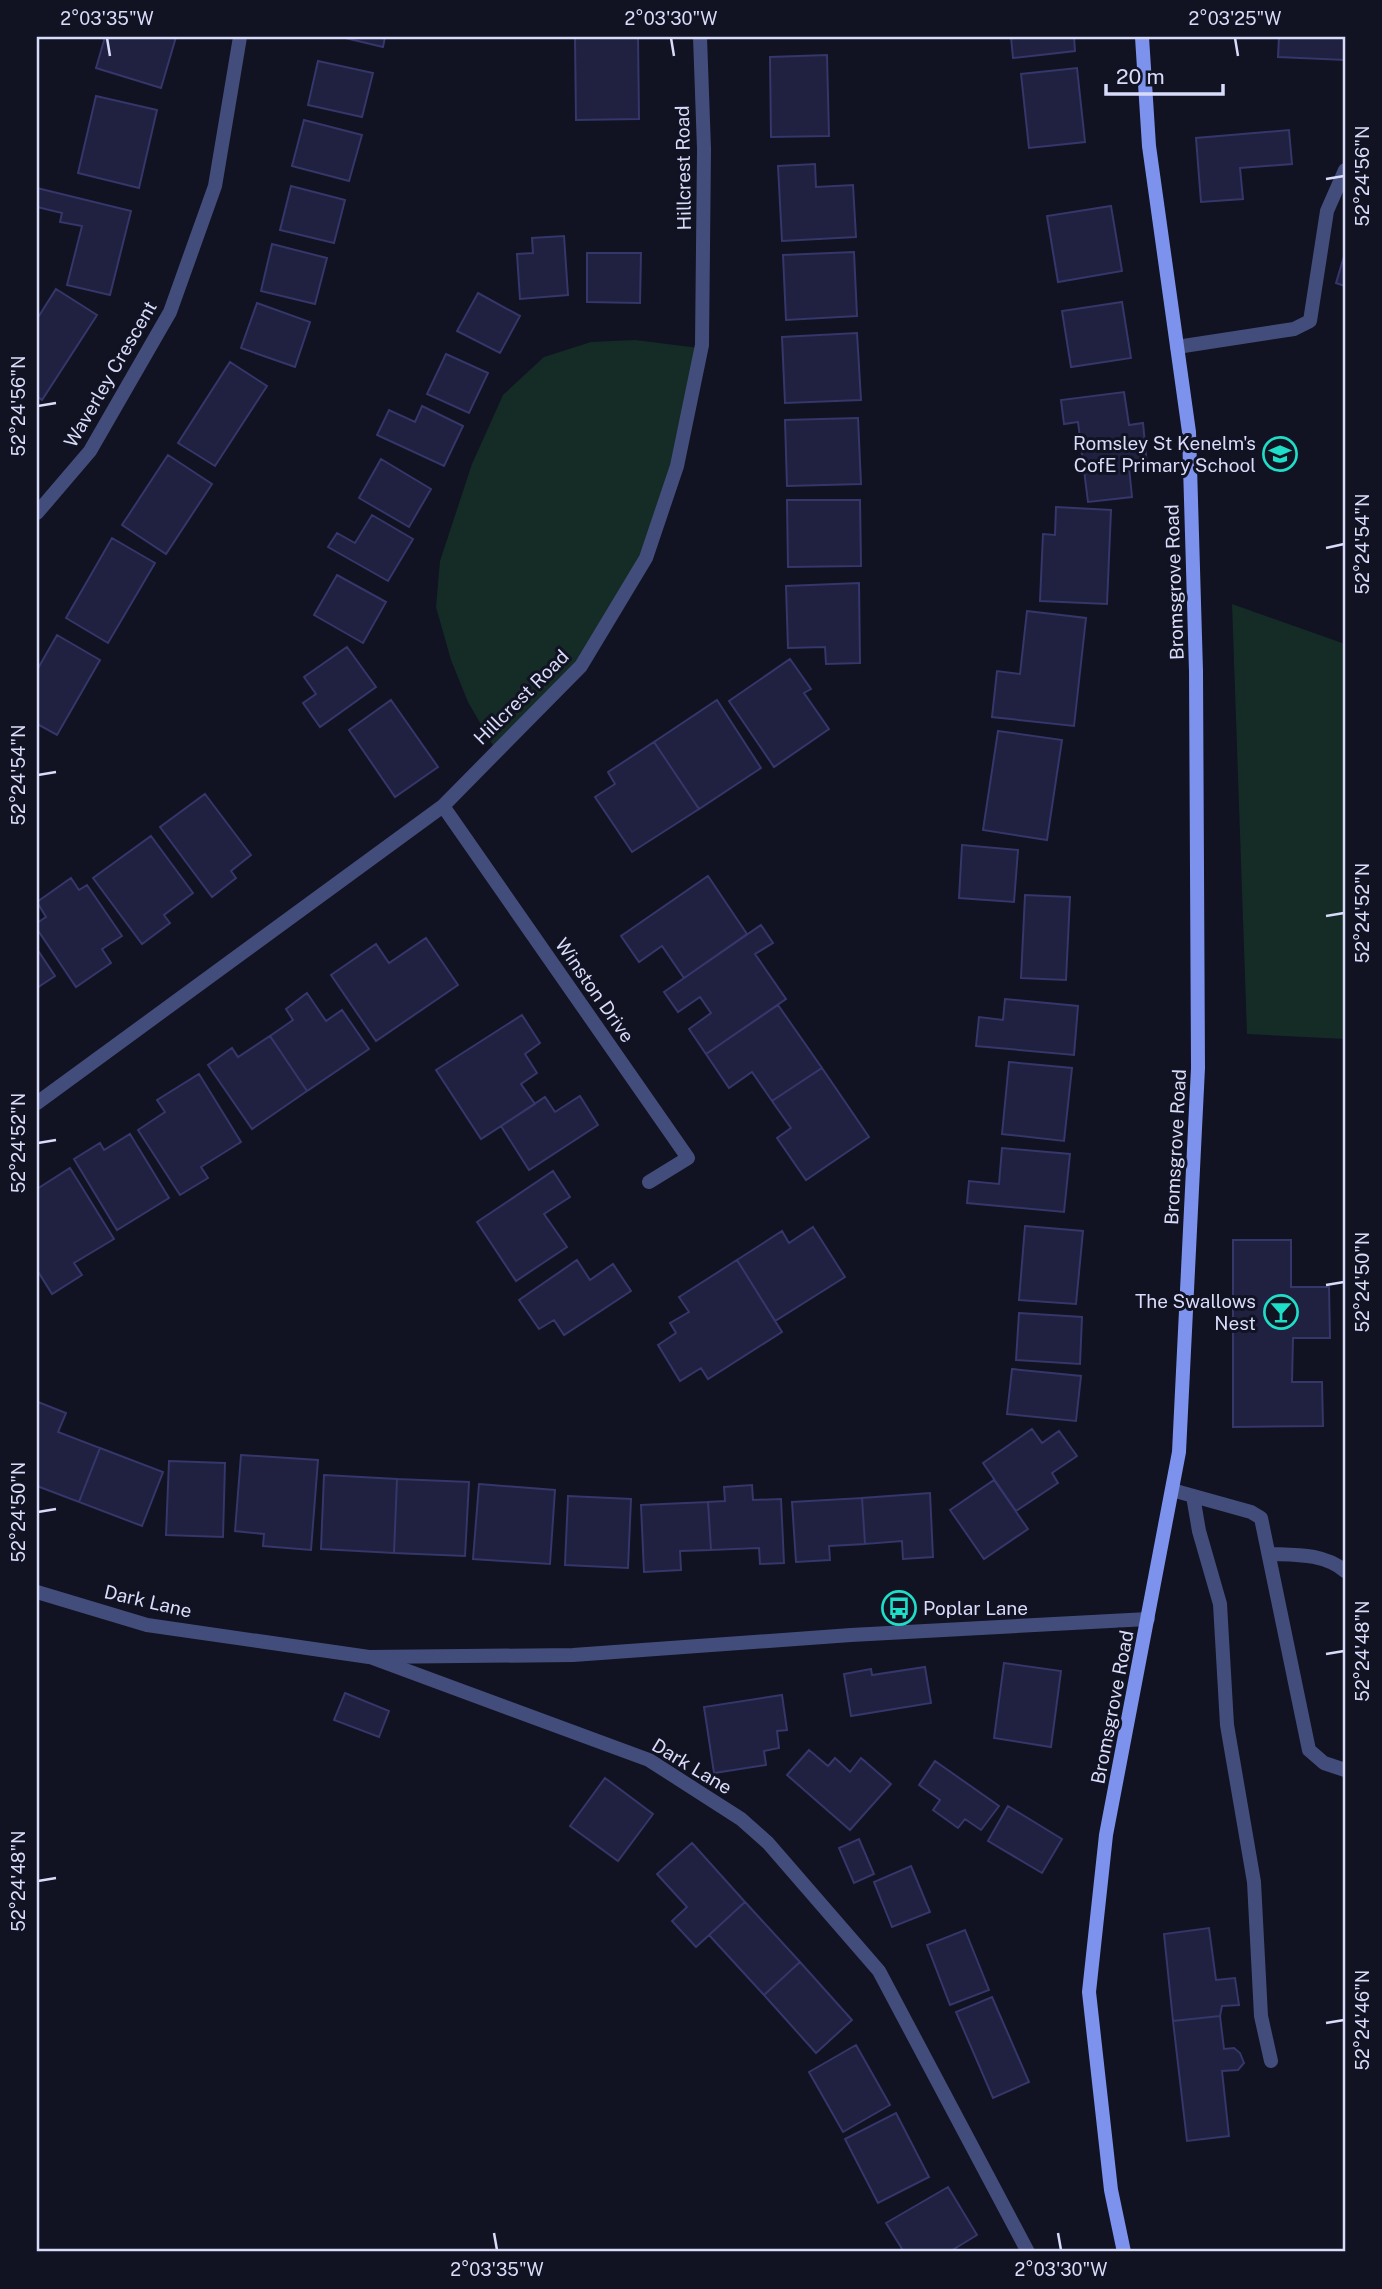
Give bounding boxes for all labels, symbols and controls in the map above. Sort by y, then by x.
text: 2°03'35"W [60,8,154,29]
text: 2°03'30"W [625,8,717,29]
text: 2°03'25"W [1189,8,1281,29]
scale bar [1106,52,1223,96]
text: 20 m [1116,64,1165,89]
street label: Hillcrest Road [671,105,695,231]
text: 52°24'56"N [1352,125,1373,227]
street label: Waverley Crescent [59,297,161,451]
text: 52°24'56"N [8,355,29,457]
place label: Romsley St Kenelm's CofE Primary School [1073,432,1256,476]
school or university icon: Romsley St Kenelm's CofE Primary School [1261,435,1299,473]
text: 52°24'54"N [1352,493,1373,595]
street label: Bromsgrove Road [1160,504,1188,660]
street label: Hillcrest Road [469,645,573,749]
text: 52°24'54"N [8,724,29,826]
text: 52°24'52"N [1352,863,1373,963]
street label: Winston Drive [551,934,639,1046]
street label: Bromsgrove Road [1160,1069,1190,1225]
text: 52°24'52"N [8,1093,29,1193]
text: 52°24'50"N [1352,1232,1373,1332]
place label: The Swallows Nest [1135,1290,1256,1334]
bar icon: The Swallows Nest [1262,1293,1300,1331]
text: 52°24'50"N [8,1462,29,1562]
street label: Dark Lane [102,1580,194,1622]
bus stop icon: Poplar Lane [880,1589,918,1627]
place label: Poplar Lane [923,1597,1028,1619]
text: 52°24'48"N [1352,1600,1373,1702]
street label: Bromsgrove Road [1086,1628,1138,1786]
street label: Dark Lane [648,1734,736,1798]
text: 52°24'48"N [8,1830,29,1932]
text: 52°24'46"N [1352,1970,1373,2070]
text: 2°03'35"W [450,2259,544,2280]
text: 2°03'30"W [1015,2259,1107,2280]

